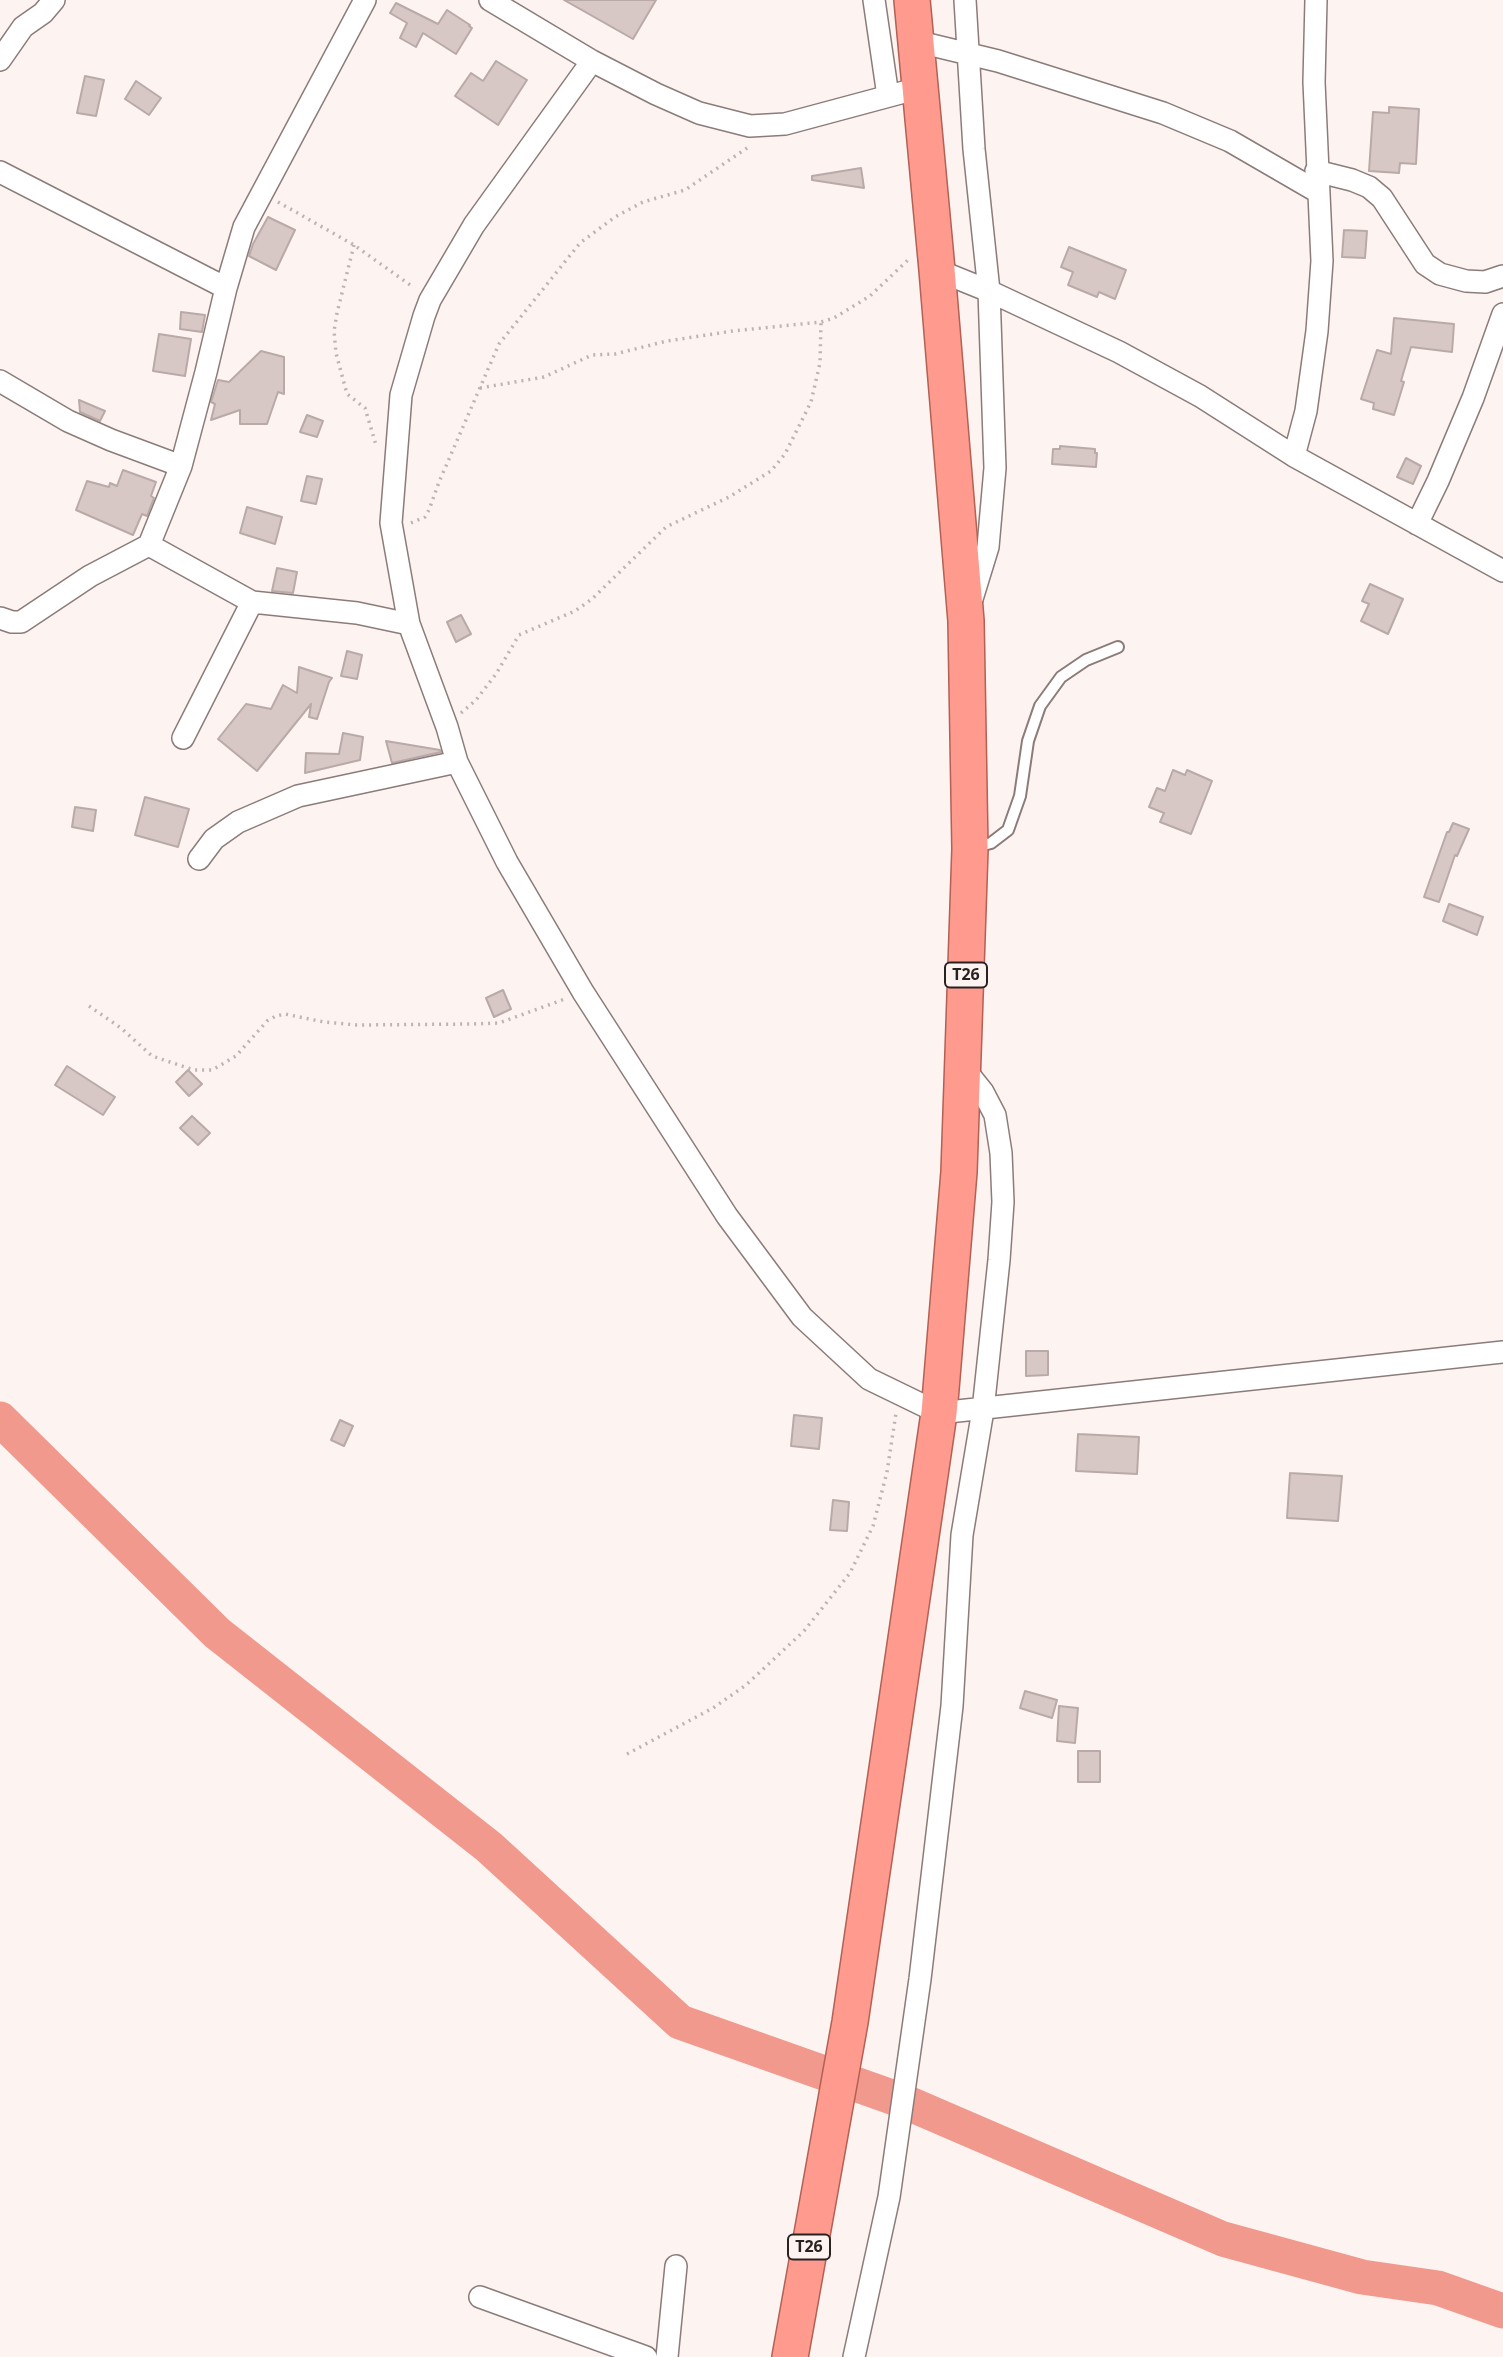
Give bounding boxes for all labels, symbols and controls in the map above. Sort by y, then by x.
road number: T26 [945,962,987,987]
road number: T26 [788,2234,830,2260]

